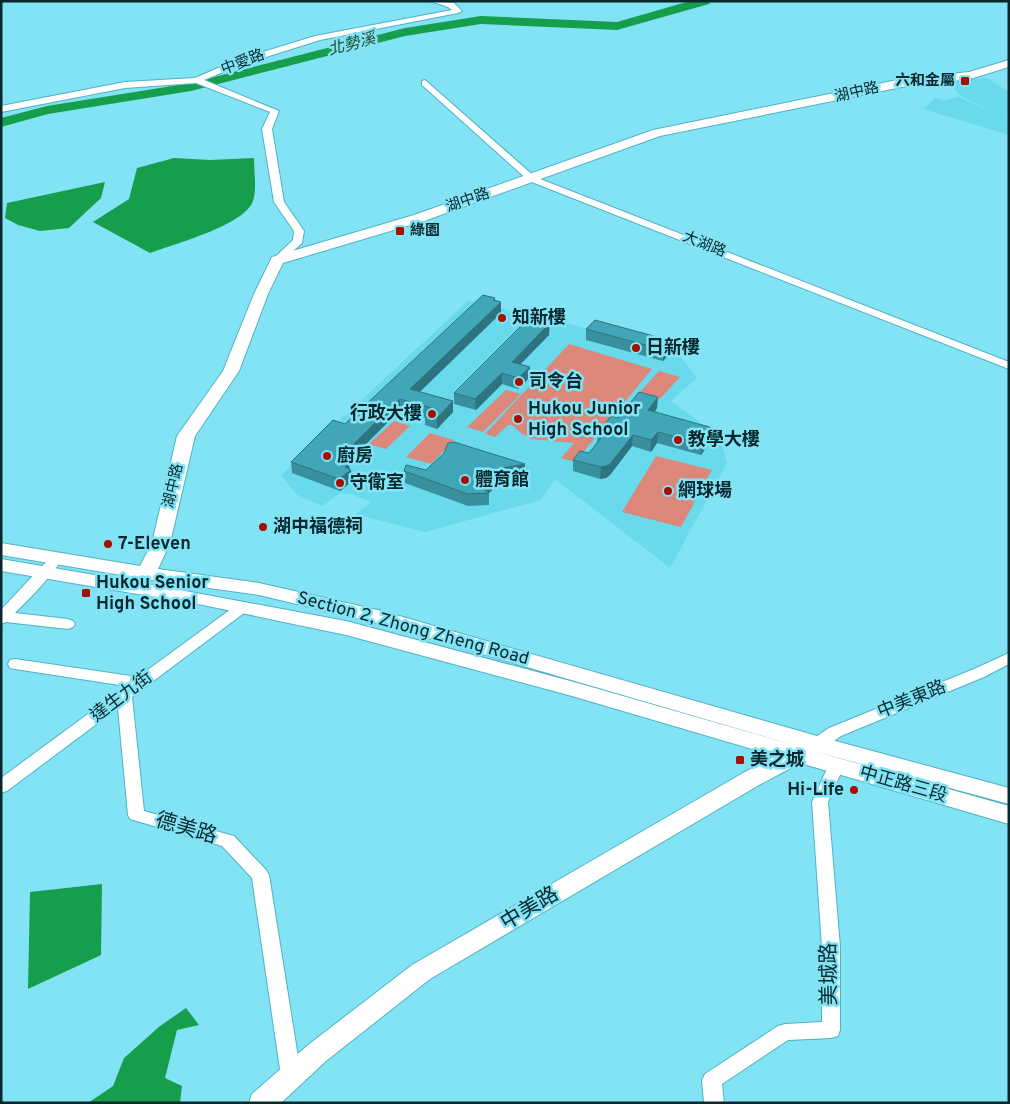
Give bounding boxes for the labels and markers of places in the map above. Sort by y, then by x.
place label: 六和金屬 [895,71,955,91]
marker: 六和金屬 [959,75,971,87]
place label: 綠園 [410,222,440,241]
marker: 綠園 [394,225,406,237]
place label: 知新樓 [512,307,566,330]
marker: 知新樓 [496,312,508,324]
place label: 日新樓 [646,337,700,360]
marker: 日新樓 [630,342,642,354]
place label: 司令台 [529,371,583,394]
marker: 司令台 [513,376,525,388]
place label: Hukou Junior High School [528,398,641,442]
place label: 行政大樓 [350,402,422,426]
marker: 行政大樓 [426,408,438,420]
marker: Hukou Junior High School [512,413,524,425]
place label: 教學大樓 [688,429,760,452]
marker: 教學大樓 [672,434,684,446]
place label: 廚房 [337,445,373,468]
marker: 廚房 [321,450,333,462]
place label: 體育館 [475,469,529,492]
place label: 守衛室 [350,471,404,495]
marker: 體育館 [459,474,471,486]
marker: 守衛室 [334,477,346,489]
place label: 網球場 [678,480,732,503]
marker: 網球場 [662,485,674,497]
place label: 湖中福德祠 [273,516,363,539]
marker: 湖中福德祠 [257,521,269,533]
place label: 7-Eleven [118,533,191,556]
marker: 7-Eleven [102,538,114,550]
place label: Hukou Senior High School [96,572,209,616]
marker: Hukou Senior High School [80,587,92,599]
place label: 美之城 [750,749,804,772]
marker: 美之城 [734,754,746,766]
place label: Hi-Life [787,779,844,802]
marker: Hi-Life [848,784,860,796]

